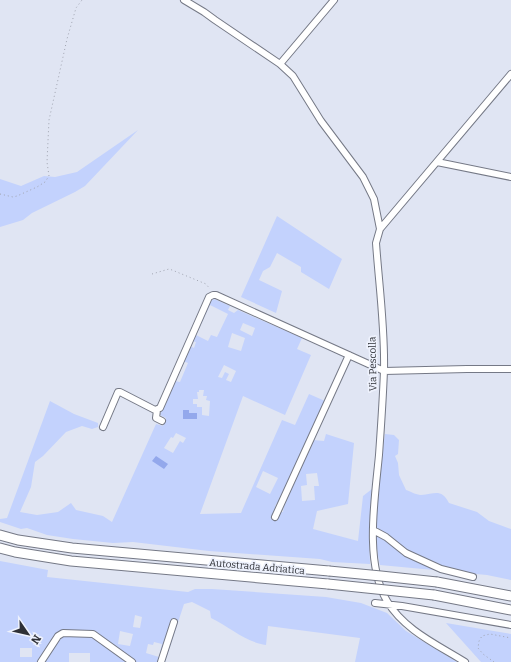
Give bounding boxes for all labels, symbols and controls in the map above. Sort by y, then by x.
street label: Via Pescolla [367,336,379,391]
street label: Autostrada Adriatica [209,557,306,577]
north arrow [8,614,48,654]
text: N [28,632,44,647]

